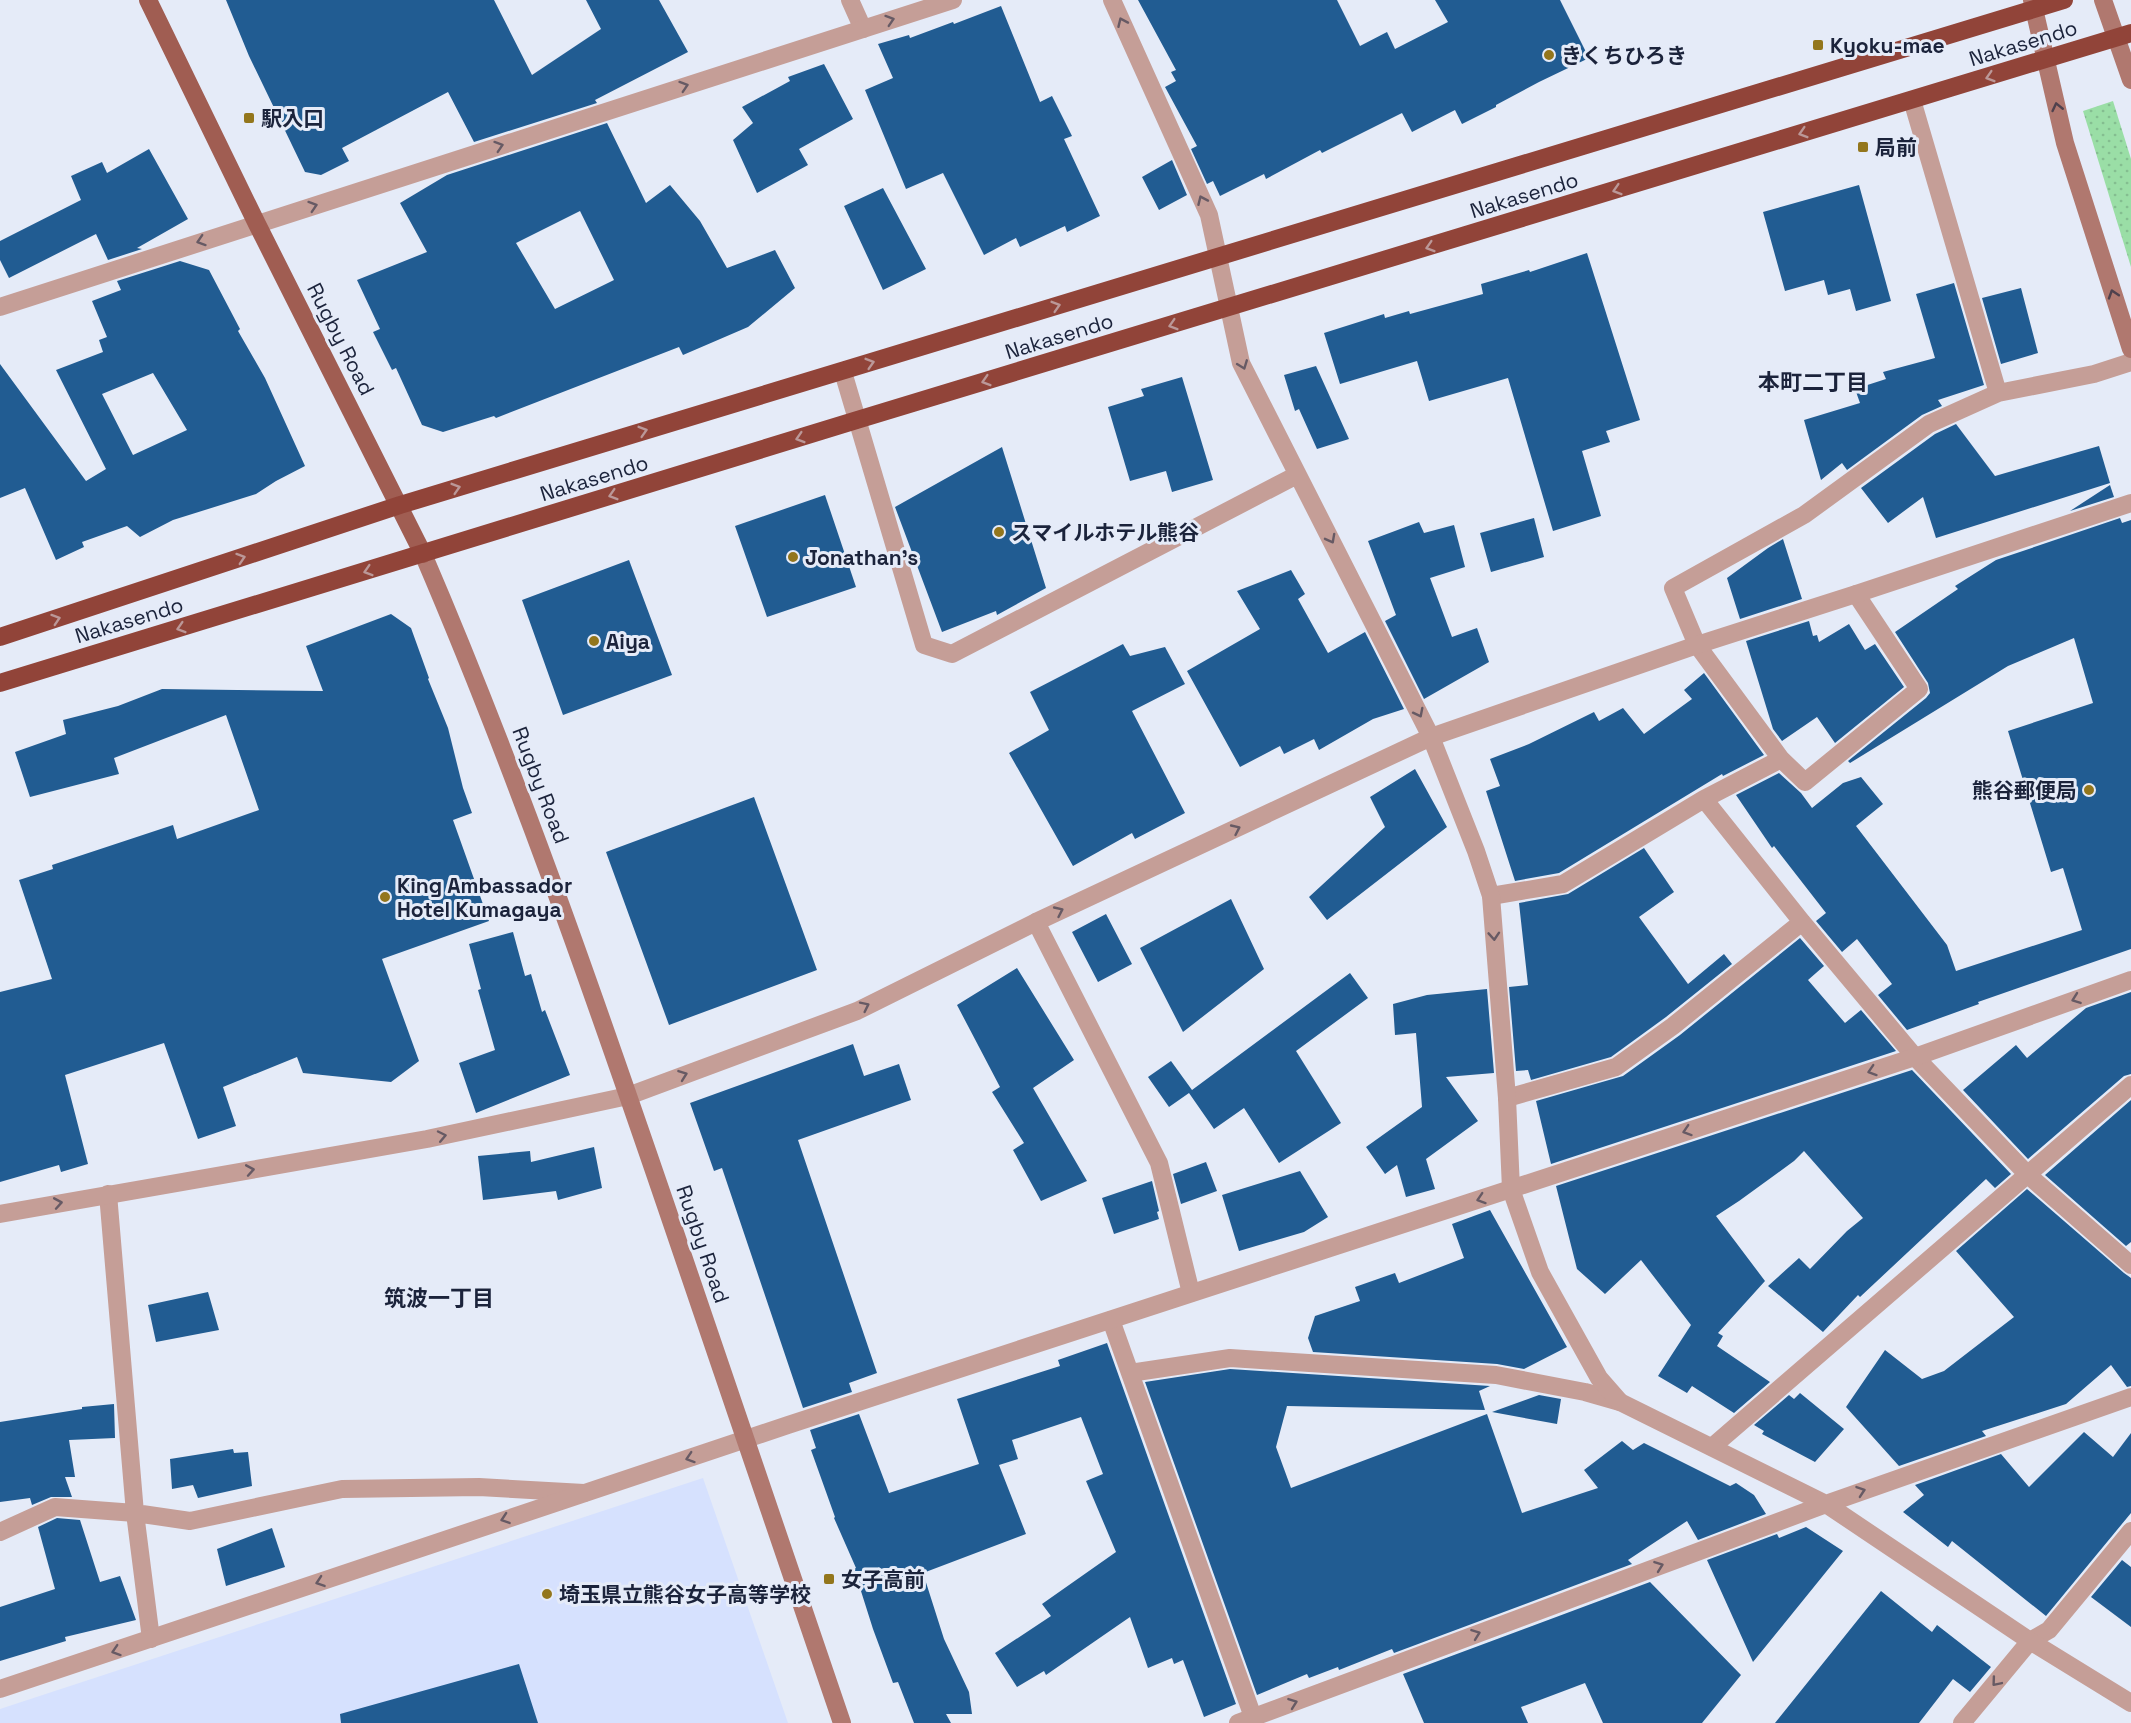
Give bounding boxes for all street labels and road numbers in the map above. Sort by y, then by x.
street label: Nakasendo [1966,14,2080,72]
street label: Nakasendo [1467,166,1581,224]
street label: Rugby Road [301,278,381,400]
street label: Nakasendo [1002,307,1116,365]
street label: Nakasendo [537,449,651,507]
street label: Nakasendo [72,591,186,649]
street label: Rugby Road [506,723,576,847]
street label: Rugby Road [670,1181,736,1307]

